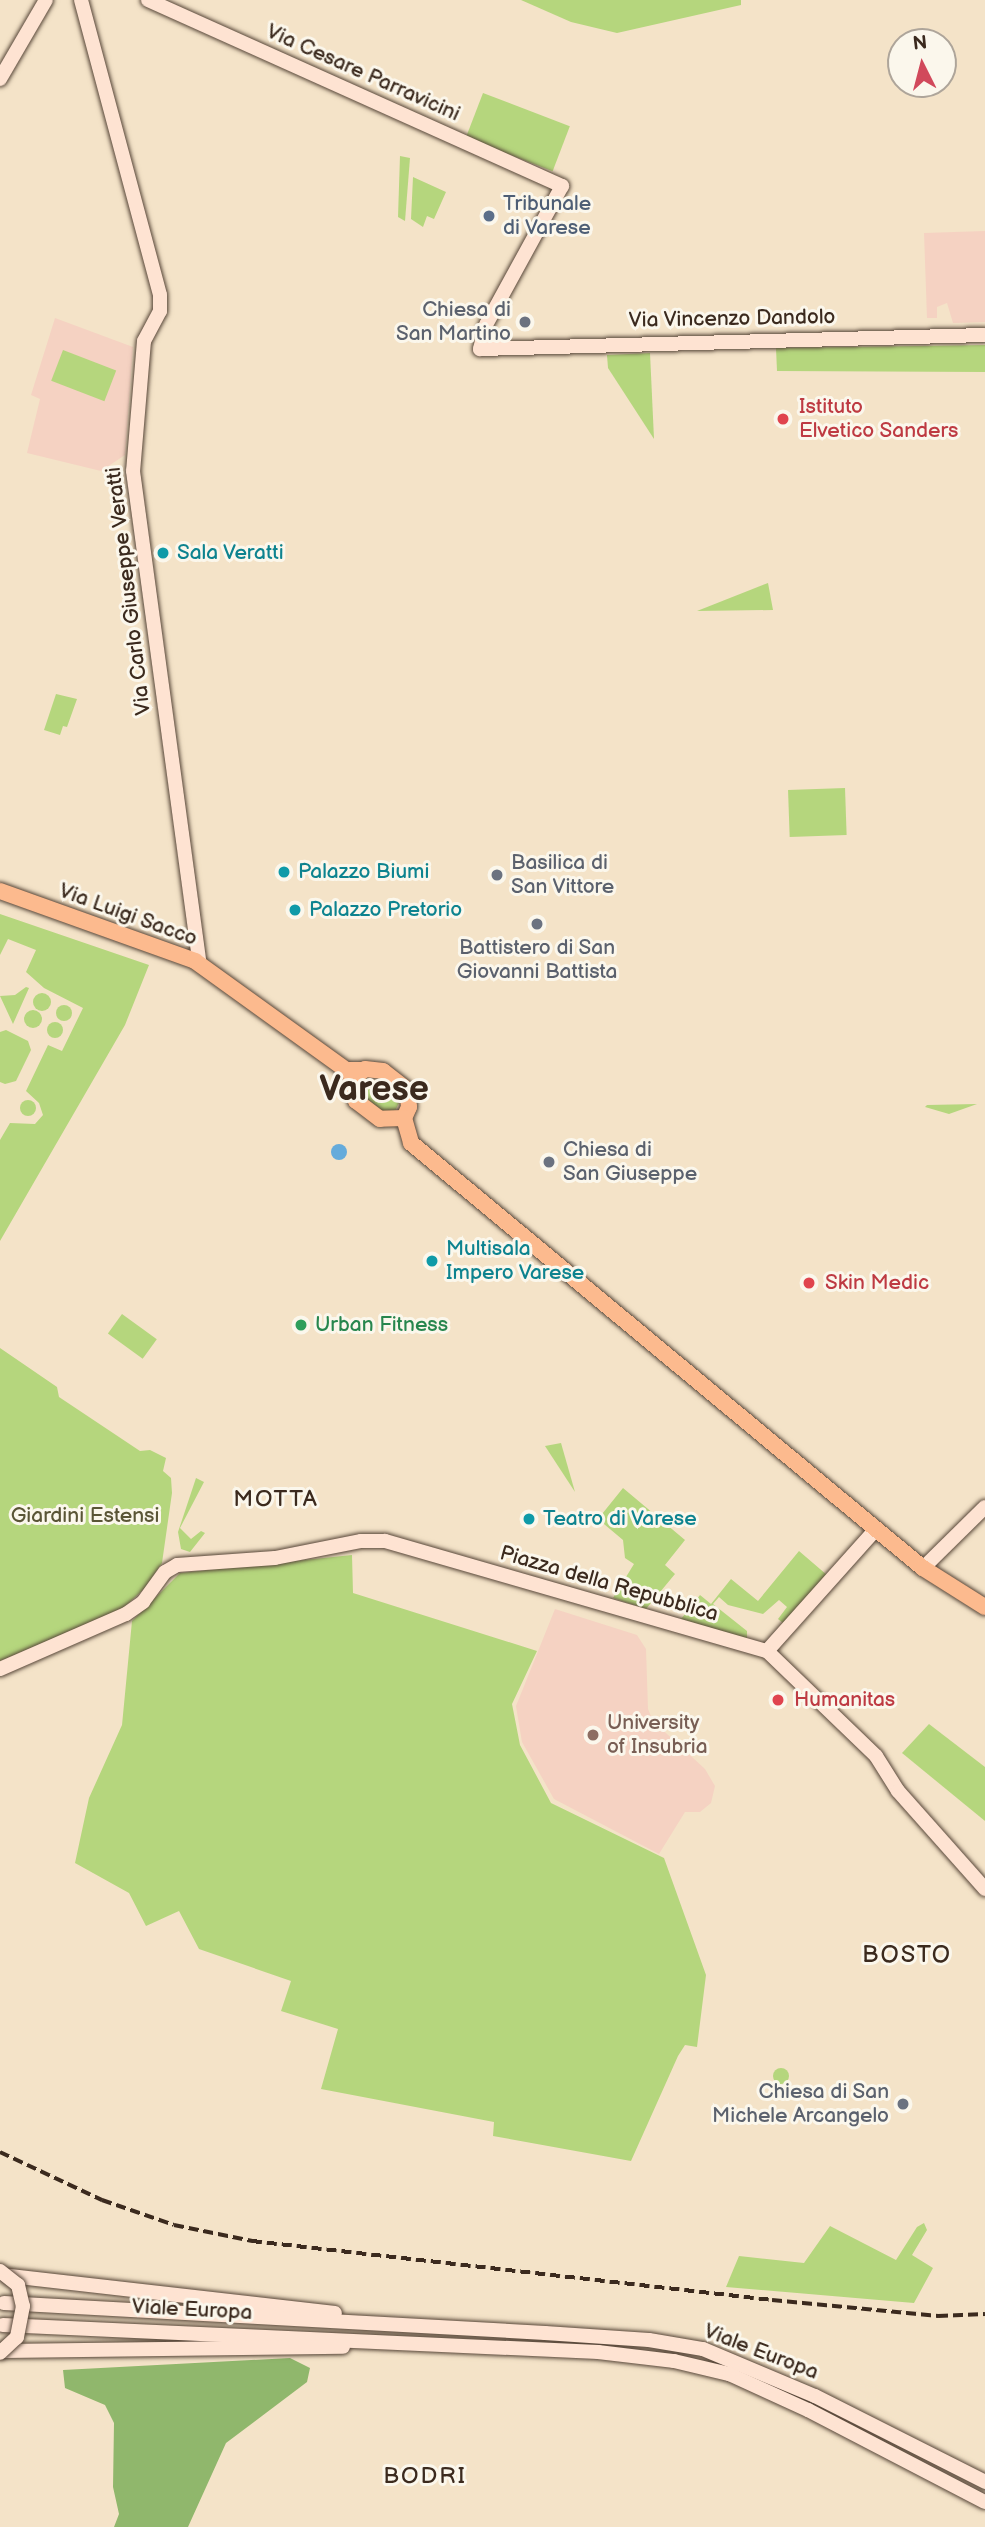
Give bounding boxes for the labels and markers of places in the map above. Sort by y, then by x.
place label: Tribunale di Varese [503,191,591,241]
marker: Tribunale di Varese [481,208,497,224]
place label: Chiesa di San Martino [396,297,511,347]
marker: Chiesa di San Martino [517,314,533,330]
place label: Istituto Elvetico Sanders [799,394,959,444]
marker: Istituto Elvetico Sanders [773,409,793,429]
place label: Sala Veratti [177,540,284,566]
marker: Sala Veratti [155,545,171,561]
place label: Basilica di San Vittore [511,850,615,900]
place label: Palazzo Biumi [298,859,429,885]
marker: Palazzo Biumi [276,864,292,880]
marker: Basilica di San Vittore [489,867,505,883]
place label: Palazzo Pretorio [309,897,462,923]
marker: Palazzo Pretorio [287,902,303,918]
marker: Battistero di San Giovanni Battista [529,916,545,932]
place label: Battistero di San Giovanni Battista [457,935,617,985]
place label: Chiesa di San Giuseppe [563,1137,697,1187]
marker: Chiesa di San Giuseppe [541,1154,557,1170]
place label: Multisala Impero Varese [446,1236,585,1286]
marker: Multisala Impero Varese [424,1253,440,1269]
place label: Skin Medic [825,1270,929,1296]
marker: Skin Medic [799,1273,819,1293]
place label: Urban Fitness [315,1312,448,1338]
marker: Urban Fitness [293,1317,309,1333]
place label: Teatro di Varese [543,1506,697,1532]
marker: Teatro di Varese [521,1511,537,1527]
place label: Humanitas [794,1687,895,1713]
marker: Humanitas [768,1690,788,1710]
place label: University of Insubria [607,1710,708,1760]
marker: University of Insubria [585,1727,601,1743]
place label: Chiesa di San Michele Arcangelo [712,2079,889,2129]
marker: Chiesa di San Michele Arcangelo [895,2096,911,2112]

